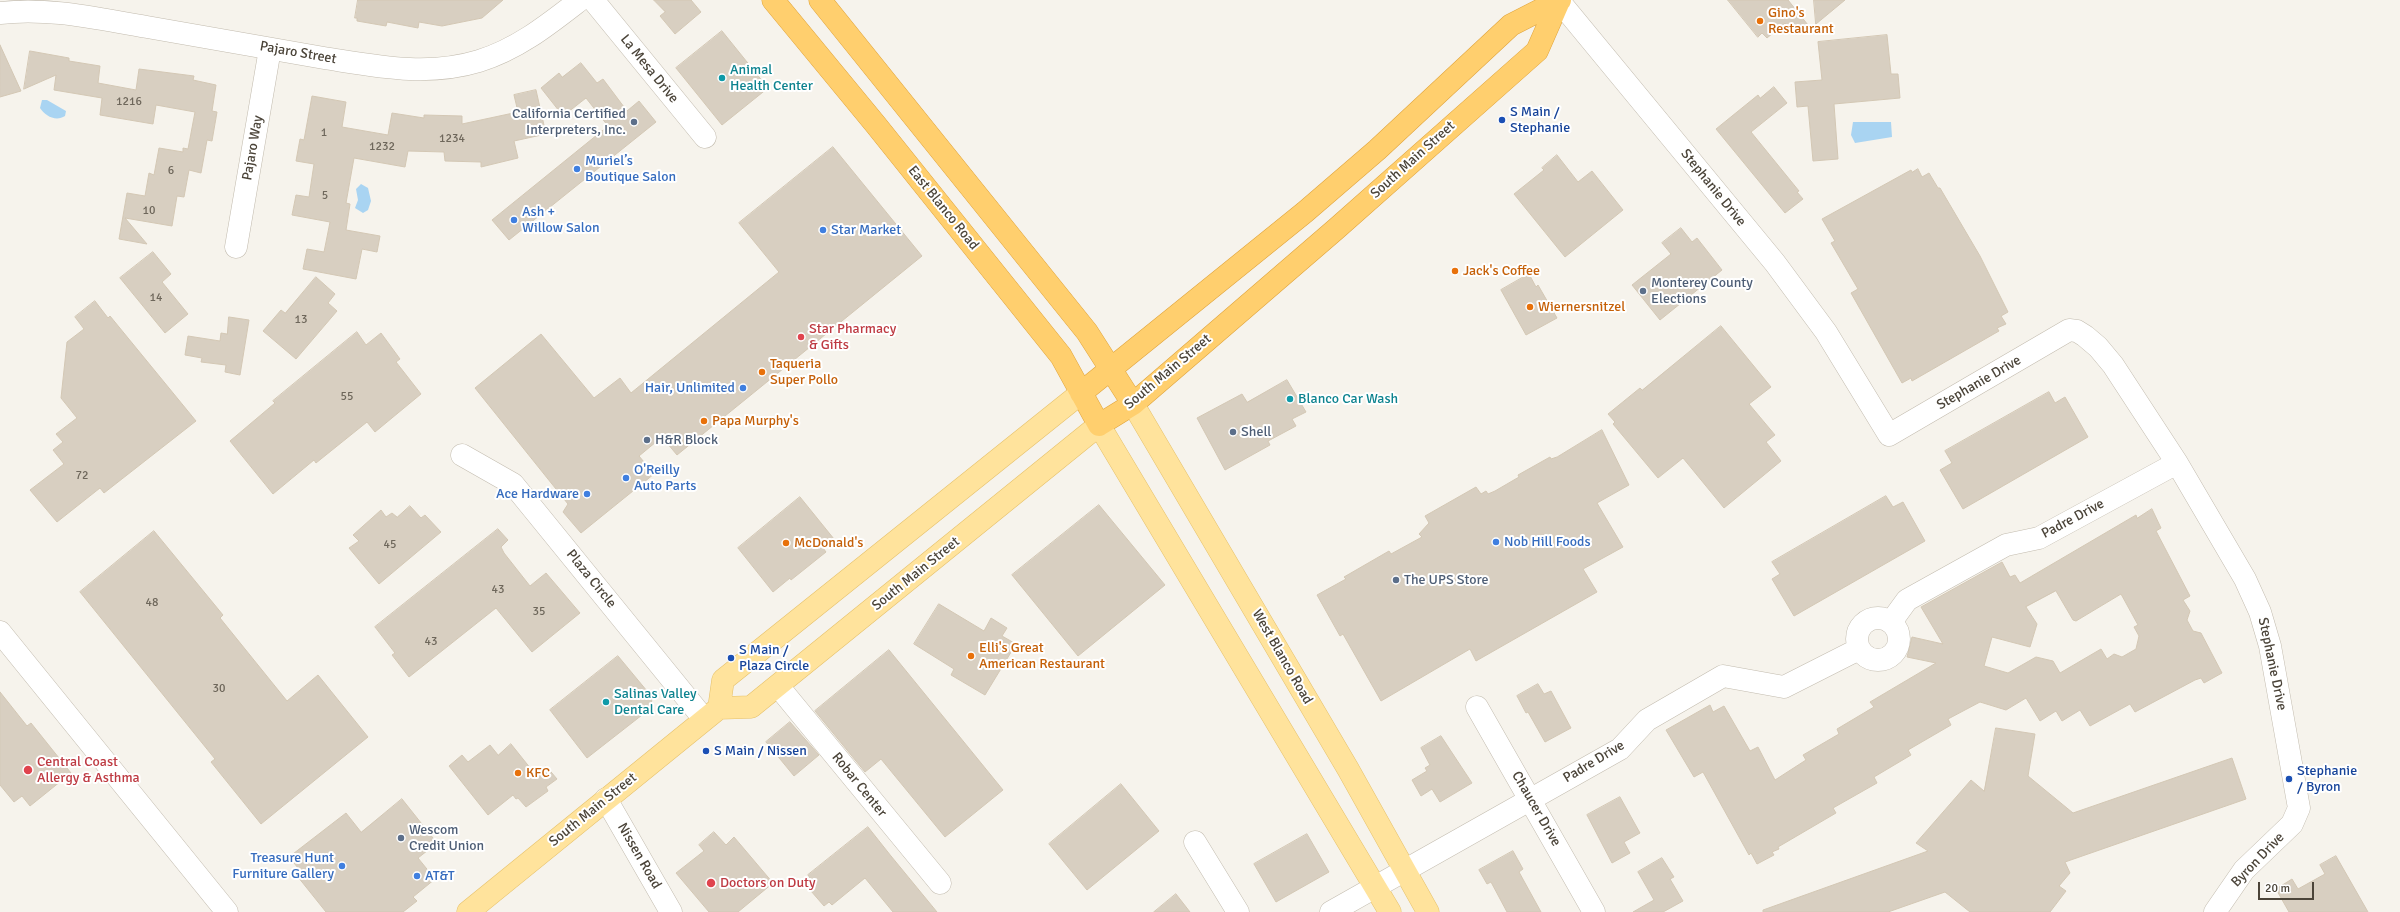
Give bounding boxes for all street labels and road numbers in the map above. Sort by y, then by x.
street label: La Mesa Drive [616,31,682,107]
street label: Pajaro Street [258,38,338,68]
street label: Pajaro Way [239,114,267,182]
street label: South Main Street [1367,118,1459,202]
street label: Stephanie Drive [1677,146,1749,230]
street label: East Blanco Road [904,163,982,253]
street label: South Main Street [1121,331,1215,413]
street label: Stephanie Drive [1934,352,2024,414]
street label: Padre Drive [2039,496,2107,542]
street label: South Main Street [869,534,963,614]
street label: Plaza Circle [562,546,620,612]
street label: West Blanco Road [1248,607,1316,707]
street label: Stephanie Drive [2254,616,2290,712]
street label: Padre Drive [1560,737,1628,787]
street label: Robar Center [828,749,890,821]
street label: Chaucer Drive [1508,768,1564,850]
street label: South Main Street [546,770,640,850]
street label: Nissen Road [613,820,665,892]
street label: Byron Drive [2228,829,2288,891]

